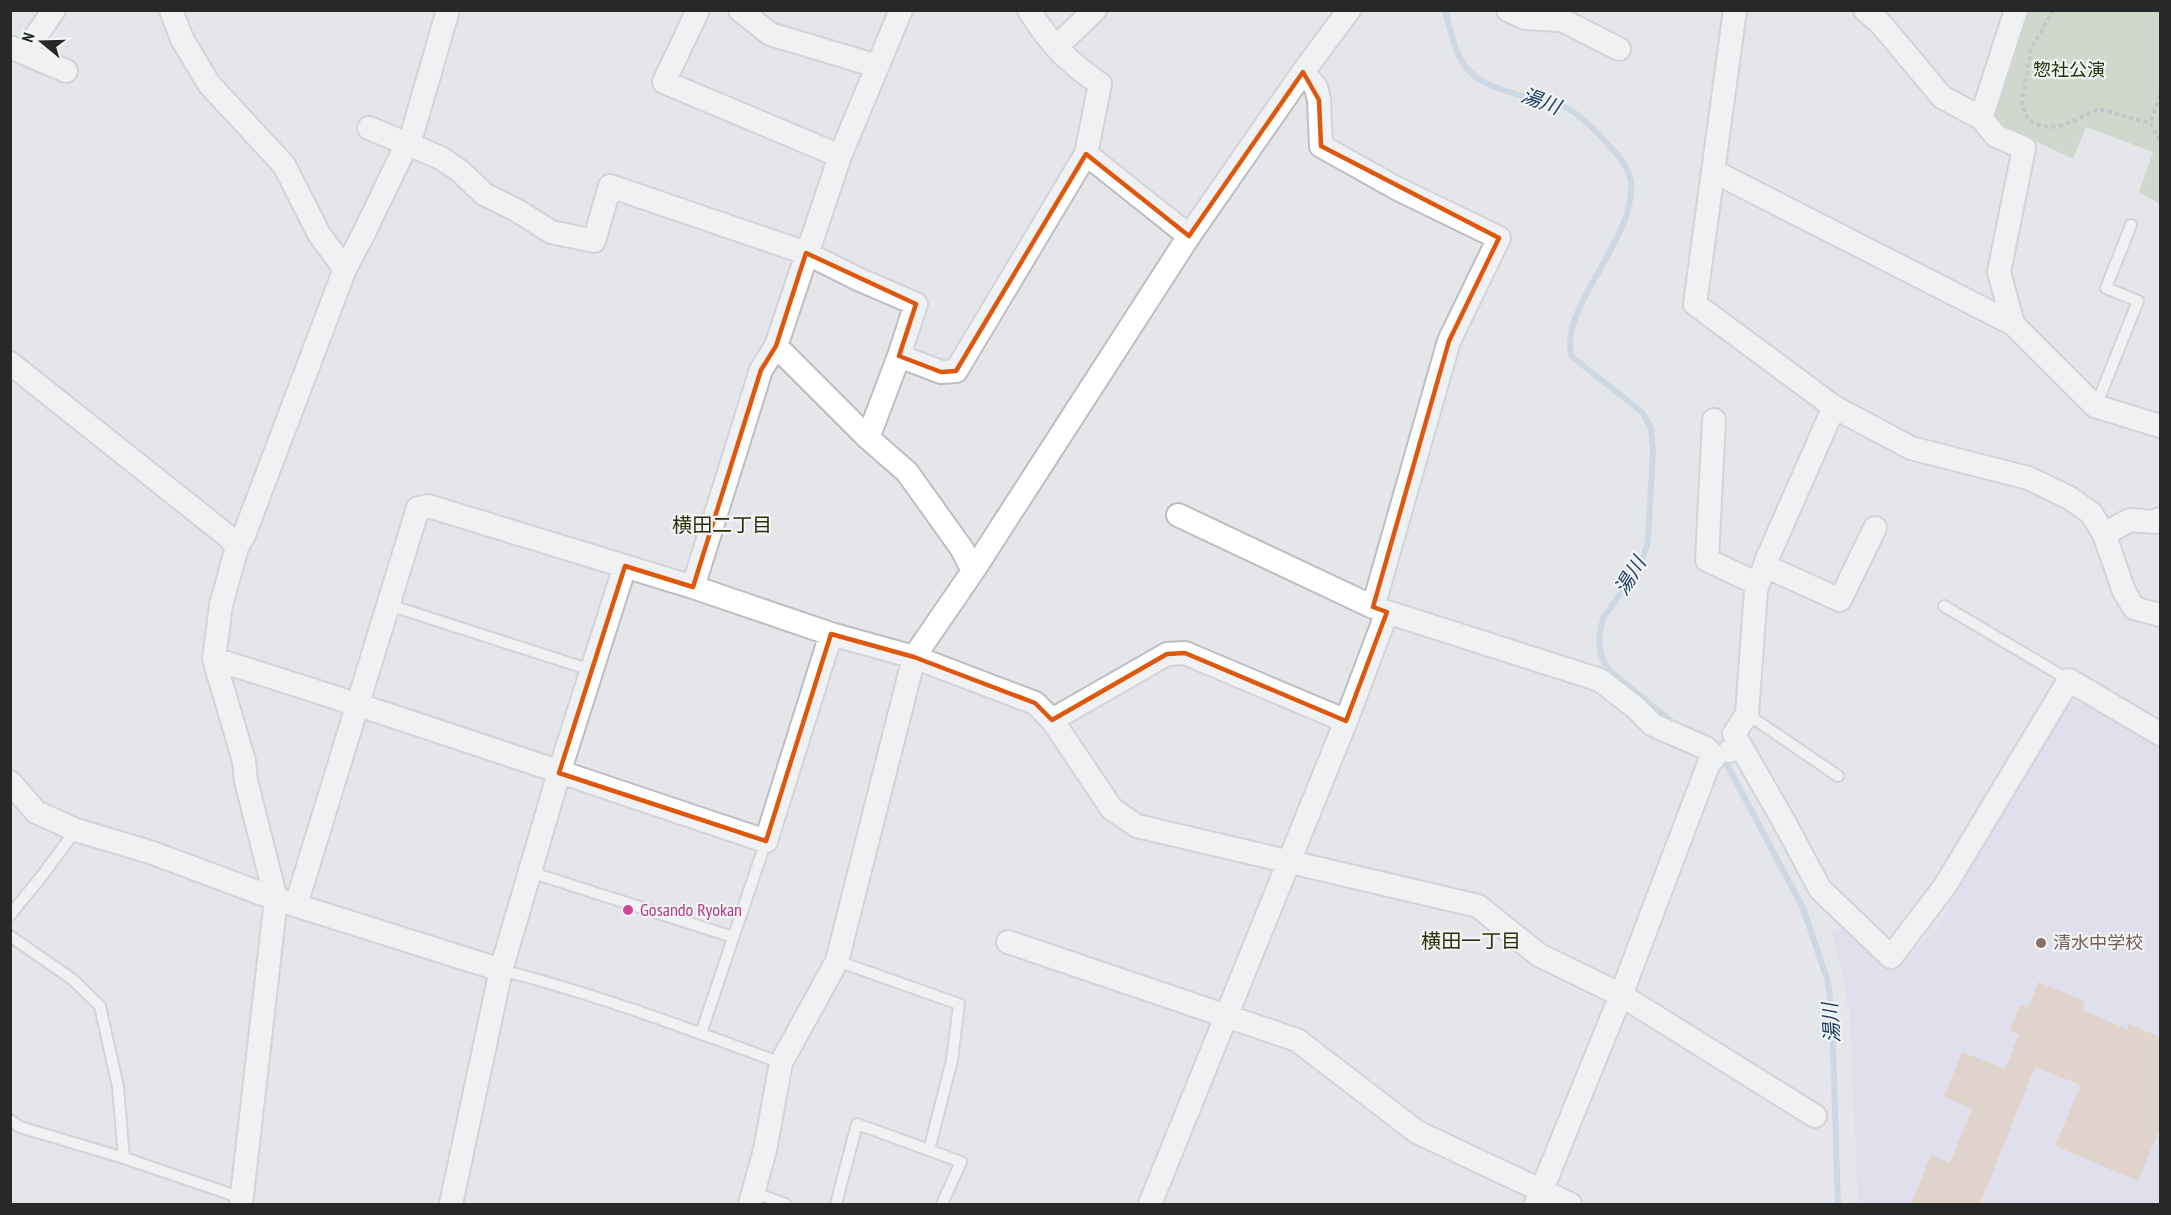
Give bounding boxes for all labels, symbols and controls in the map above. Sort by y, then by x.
north arrow [12,12,72,72]
text: N [17,30,39,44]
park label: 惣社公演 [2033,58,2105,81]
water label: 湯川 [1518,82,1566,121]
district label: 横田二丁目 [672,512,772,538]
water label: 湯川 [1609,550,1652,600]
place label: Gosando Ryokan [640,898,742,921]
marker: Gosando Ryokan [621,903,635,917]
district label: 横田一丁目 [1421,928,1521,954]
place label: 清水中学校 [2053,931,2143,954]
marker: 清水中学校 [2034,936,2048,950]
water label: 湯川 [1816,1000,1845,1044]

